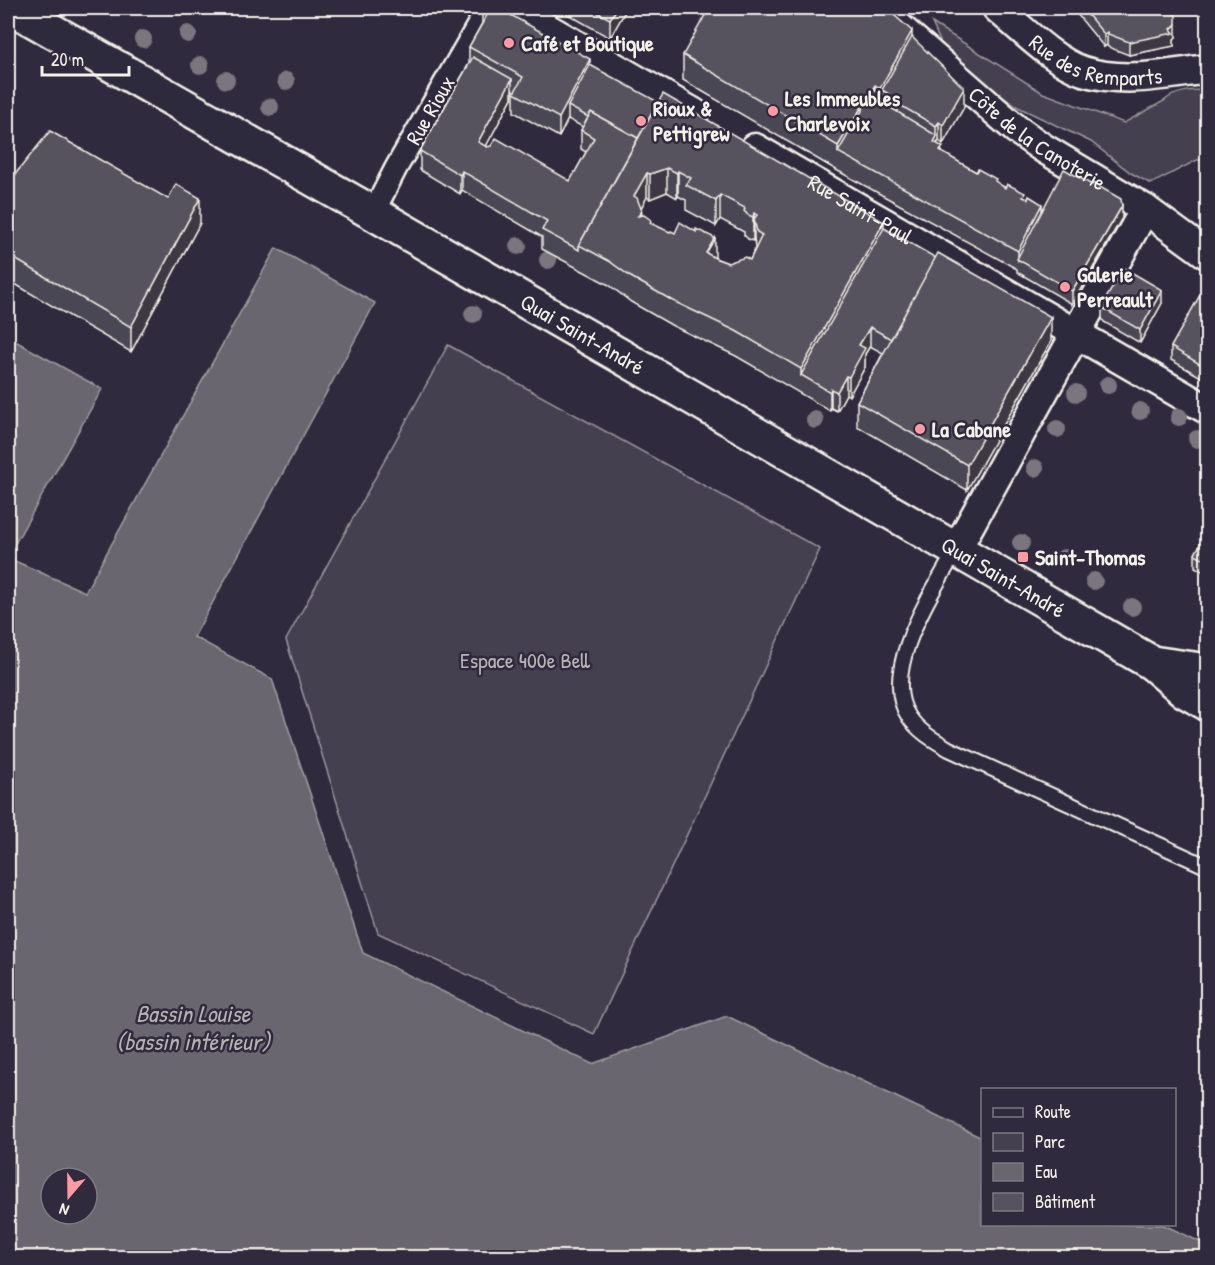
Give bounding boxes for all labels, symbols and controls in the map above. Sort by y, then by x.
street label: Rue des Remparts [1023,27,1164,92]
place label: Café et Boutique [521,28,654,59]
marker: Café et Boutique [502,36,516,50]
scale bar [42,39,129,77]
text: 20 m [51,47,84,72]
street label: Rue Rioux [398,70,462,150]
street label: Côte de la Canoterie [962,79,1112,197]
place label: Les Immeubles Charlevoix [785,83,901,138]
place label: Rioux & Pettigrew [653,93,730,149]
marker: Les Immeubles Charlevoix [766,104,780,118]
marker: Rioux & Pettigrew [634,114,648,128]
street label: Rue Saint-Paul [803,167,919,251]
place label: Galerie Perreault [1077,259,1154,314]
marker: Galerie Perreault [1058,280,1072,294]
street label: Quai Saint-André [515,286,650,382]
place label: La Cabane [932,414,1011,444]
marker: La Cabane [913,422,927,436]
street label: Quai Saint-André [936,529,1071,625]
place label: Saint-Thomas [1035,542,1146,572]
marker: Saint-Thomas [1016,550,1030,564]
park label: Espace 400e Bell [460,645,590,675]
water label: Bassin Louise (bassin intérieur) [116,997,272,1057]
legend [981,1088,1176,1226]
text: Route [1035,1099,1071,1124]
text: Parc [1035,1129,1065,1154]
text: Eau [1035,1159,1057,1184]
north arrow [39,1166,99,1226]
text: Bâtiment [1035,1189,1096,1214]
text: N [56,1198,72,1222]

